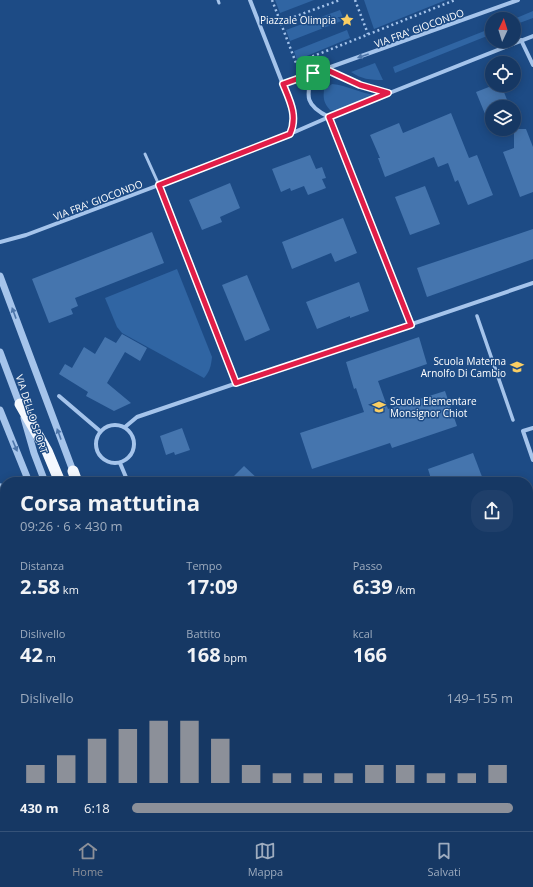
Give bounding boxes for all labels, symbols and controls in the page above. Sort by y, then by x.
street label: VIA FRA' GIOCONDO [372,5,466,51]
place icon: Piazzale Olimpia [339,12,355,28]
north arrow [485,12,521,48]
map controls [485,12,521,136]
place label: Piazzale Olimpia [260,13,336,27]
one-way arrow [357,53,369,59]
pin [296,56,330,90]
button: locate [485,56,521,92]
icon: arrive [302,62,324,84]
button: layers [485,100,521,136]
street label: VIA FRA' GIOCONDO [51,176,145,223]
one-way arrow [10,306,16,318]
place label: Scuola Materna Arnolfo Di Cambio [421,354,506,380]
school or university icon: Scuola Materna Arnolfo Di Cambio [509,359,525,375]
street label: VIA DELLO SPORT [13,373,52,456]
place label: Scuola Elementare Monsignor Chiot [390,394,477,420]
school or university icon: Scuola Elementare Monsignor Chiot [371,399,387,415]
one-way arrow [56,428,62,440]
one-way arrow [11,440,18,452]
text: Corsa mattutina [20,487,200,517]
button: share [471,490,513,532]
text: 09:26 · 6 × 430 m [20,517,123,535]
text: Distanza [20,558,64,573]
text: Tempo [186,558,222,573]
text: Passo [353,558,383,573]
text: 2.58 [20,573,60,600]
text: 17:09 [186,573,238,600]
text: 6:39 [353,573,393,600]
text: km [60,582,79,597]
text: /km [393,582,416,597]
text: Dislivello [20,626,65,641]
text: Battito [186,626,221,641]
text: kcal [353,626,373,641]
text: 42 [20,641,43,668]
text: 168 [186,641,221,668]
text: 166 [353,641,387,668]
text: m [43,650,56,665]
text: bpm [221,650,247,665]
text: Dislivello [20,689,74,707]
text: 149–155 m [446,689,513,707]
text: 430 m [20,799,58,817]
text: 6:18 [84,799,110,817]
tab: Home [72,840,103,879]
tab: Mappa [248,840,283,879]
tab: Salvati [428,840,461,879]

